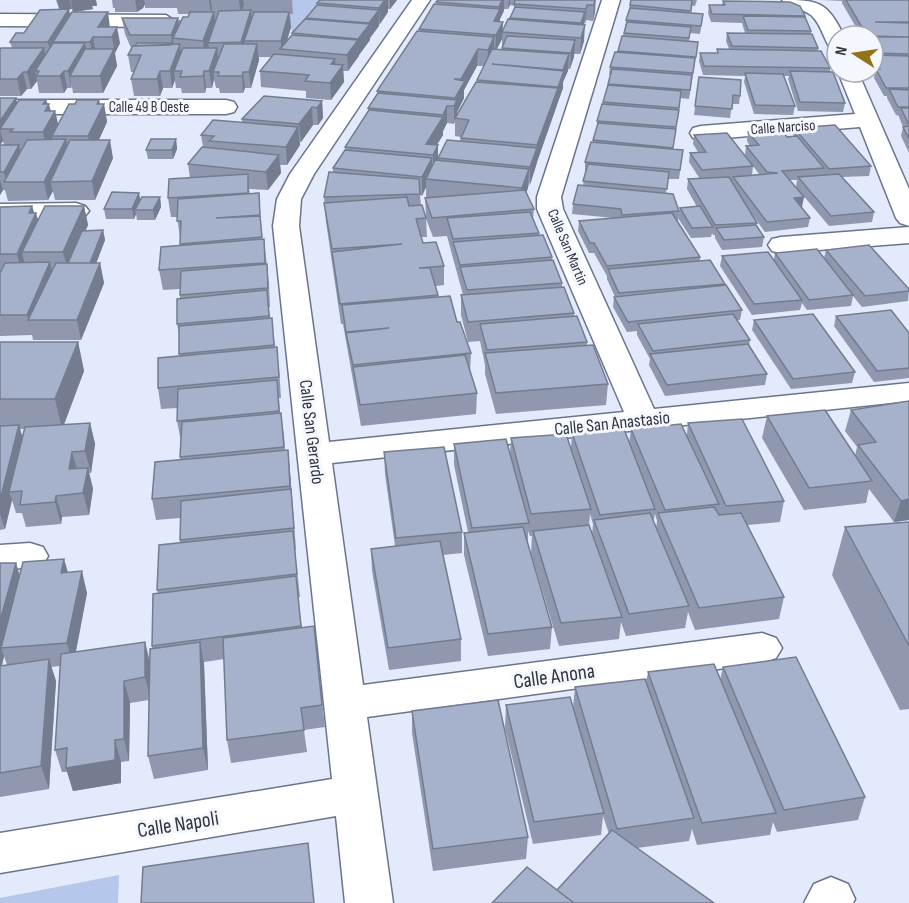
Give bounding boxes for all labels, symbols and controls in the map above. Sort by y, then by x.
north arrow [825,24,885,84]
text: N [832,45,852,57]
street label: Calle 49 B Oeste [109,98,189,117]
street label: Calle Narciso [750,116,816,139]
street label: Calle San Martin [543,206,592,288]
street label: Calle San Gerardo [295,379,328,486]
street label: Calle San Anastasio [553,407,671,440]
street label: Calle Anona [512,658,596,695]
street label: Calle Napoli [136,806,221,843]

